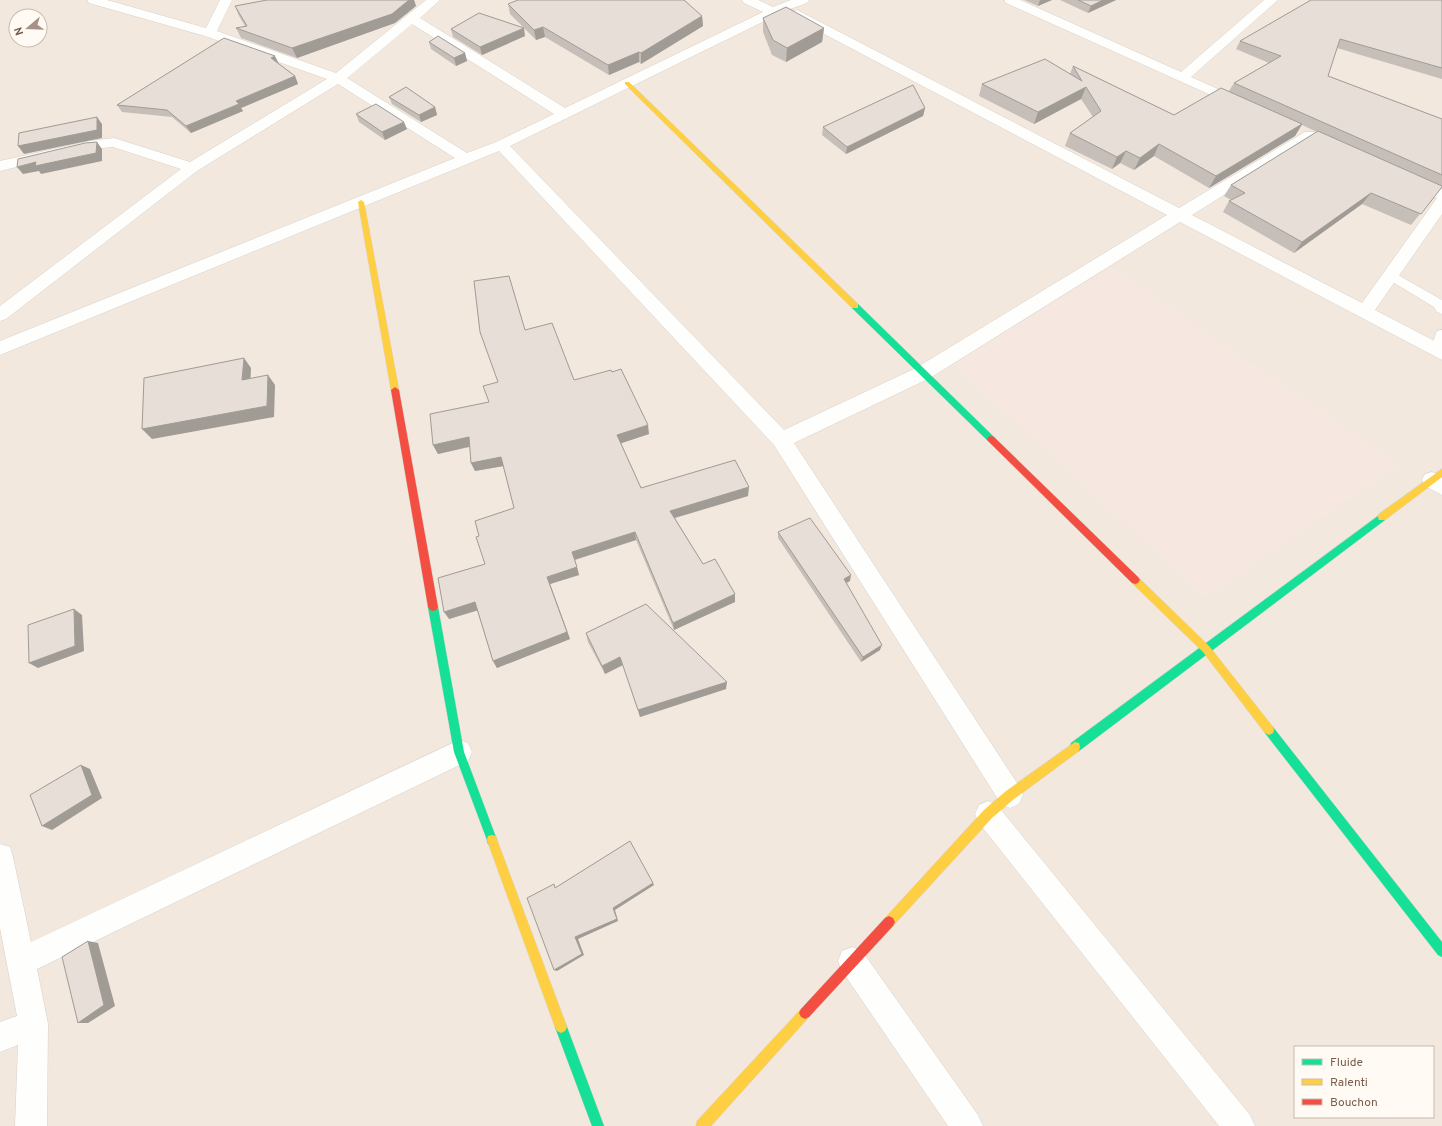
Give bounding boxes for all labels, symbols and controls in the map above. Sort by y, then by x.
north arrow [8,8,48,48]
text: N [12,25,27,37]
legend [1294,1046,1434,1118]
text: Fluide [1330,1055,1363,1071]
text: Ralenti [1330,1075,1368,1091]
text: Bouchon [1330,1095,1378,1111]

